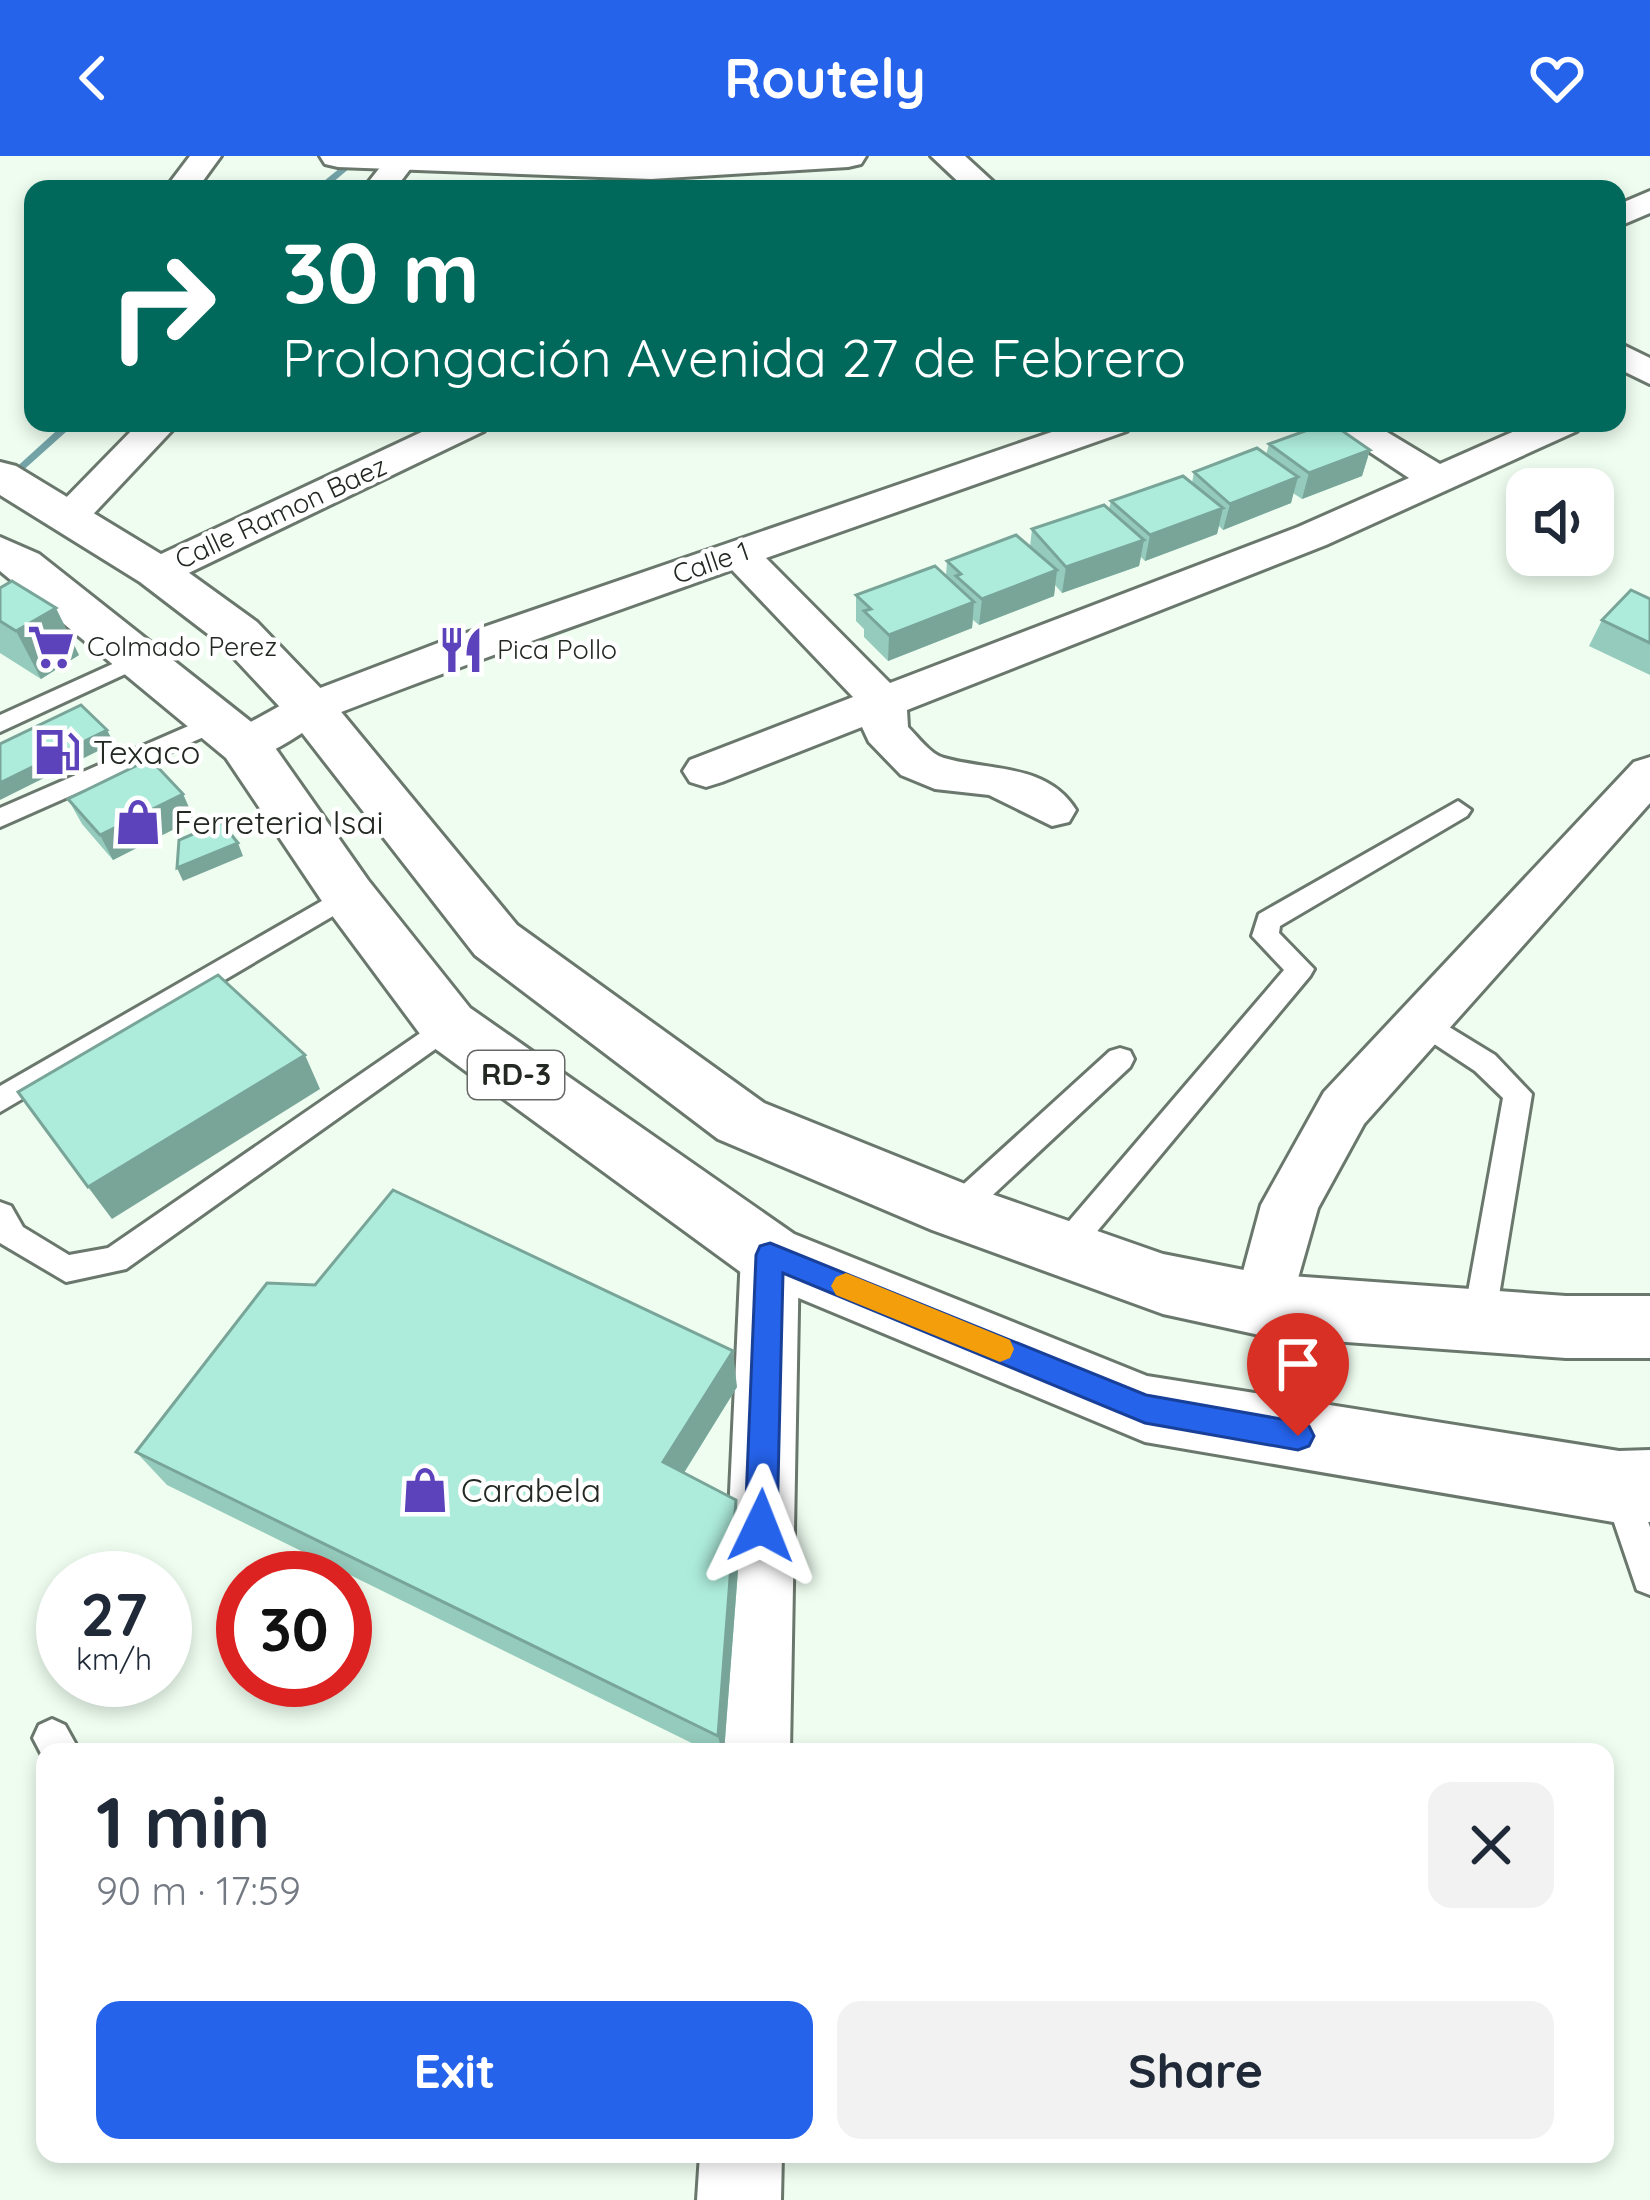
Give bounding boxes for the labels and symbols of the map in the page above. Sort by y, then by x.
street label: Calle Ramon Baez [169,448,392,576]
street label: Calle 1 [668,533,753,591]
supermarket icon: Colmado Perez [26,622,76,672]
restaurant icon: Pica Pollo [436,625,486,675]
place label: Colmado Perez [87,629,277,663]
place label: Pica Pollo [497,632,617,666]
fuel station icon: Texaco [32,727,82,777]
place label: Texaco [93,731,200,772]
shop icon: Ferreteria Isai [113,797,163,847]
place label: Ferreteria Isai [174,801,384,842]
road number: RD-3 [468,1051,564,1099]
pin [1247,1313,1349,1436]
position arrow [698,1463,824,1589]
shop icon: Carabela [400,1465,450,1515]
place label: Carabela [461,1469,601,1510]
speed limit sign: 30 [216,1551,372,1707]

